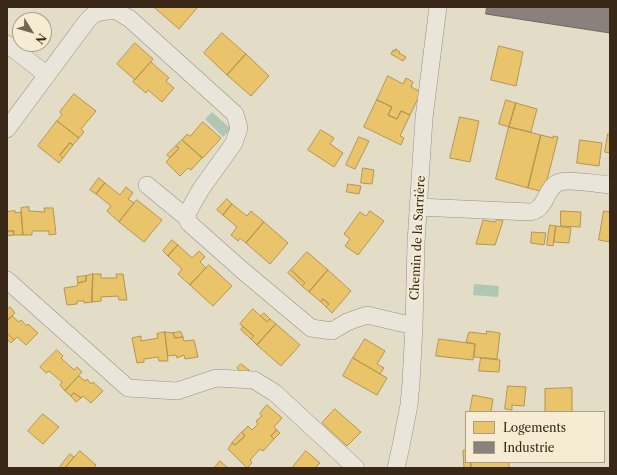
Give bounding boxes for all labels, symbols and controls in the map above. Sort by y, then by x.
north arrow [12,12,52,52]
text: N [32,31,49,47]
street label: Chemin de la Sarrière [408,175,428,301]
legend [465,411,605,463]
text: Logements [503,420,566,435]
text: Industrie [503,440,555,455]

